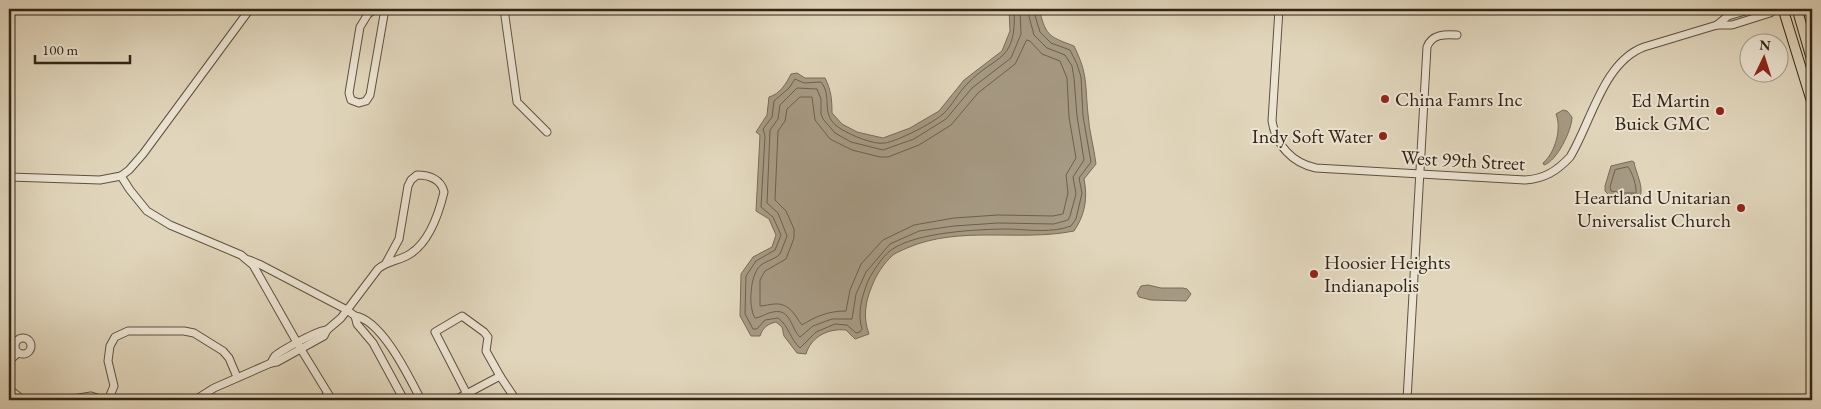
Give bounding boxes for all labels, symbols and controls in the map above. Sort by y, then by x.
scale bar [35,32,130,64]
north arrow [1738,32,1788,82]
text: N [1759,36,1772,54]
text: 100 m [42,40,79,59]
place label: China Famrs Inc [1395,86,1523,112]
place label: Ed Martin Buick GMC [1615,87,1710,136]
marker: China Famrs Inc [1379,93,1391,105]
marker: Ed Martin Buick GMC [1714,105,1726,117]
place label: Indy Soft Water [1252,123,1373,149]
marker: Indy Soft Water [1377,130,1389,142]
street label: West 99th Street [1400,144,1527,176]
place label: Heartland Unitarian Universalist Church [1574,184,1731,233]
marker: Heartland Unitarian Universalist Church [1735,202,1747,214]
place label: Hoosier Heights Indianapolis [1324,249,1450,298]
marker: Hoosier Heights Indianapolis [1308,268,1320,280]

